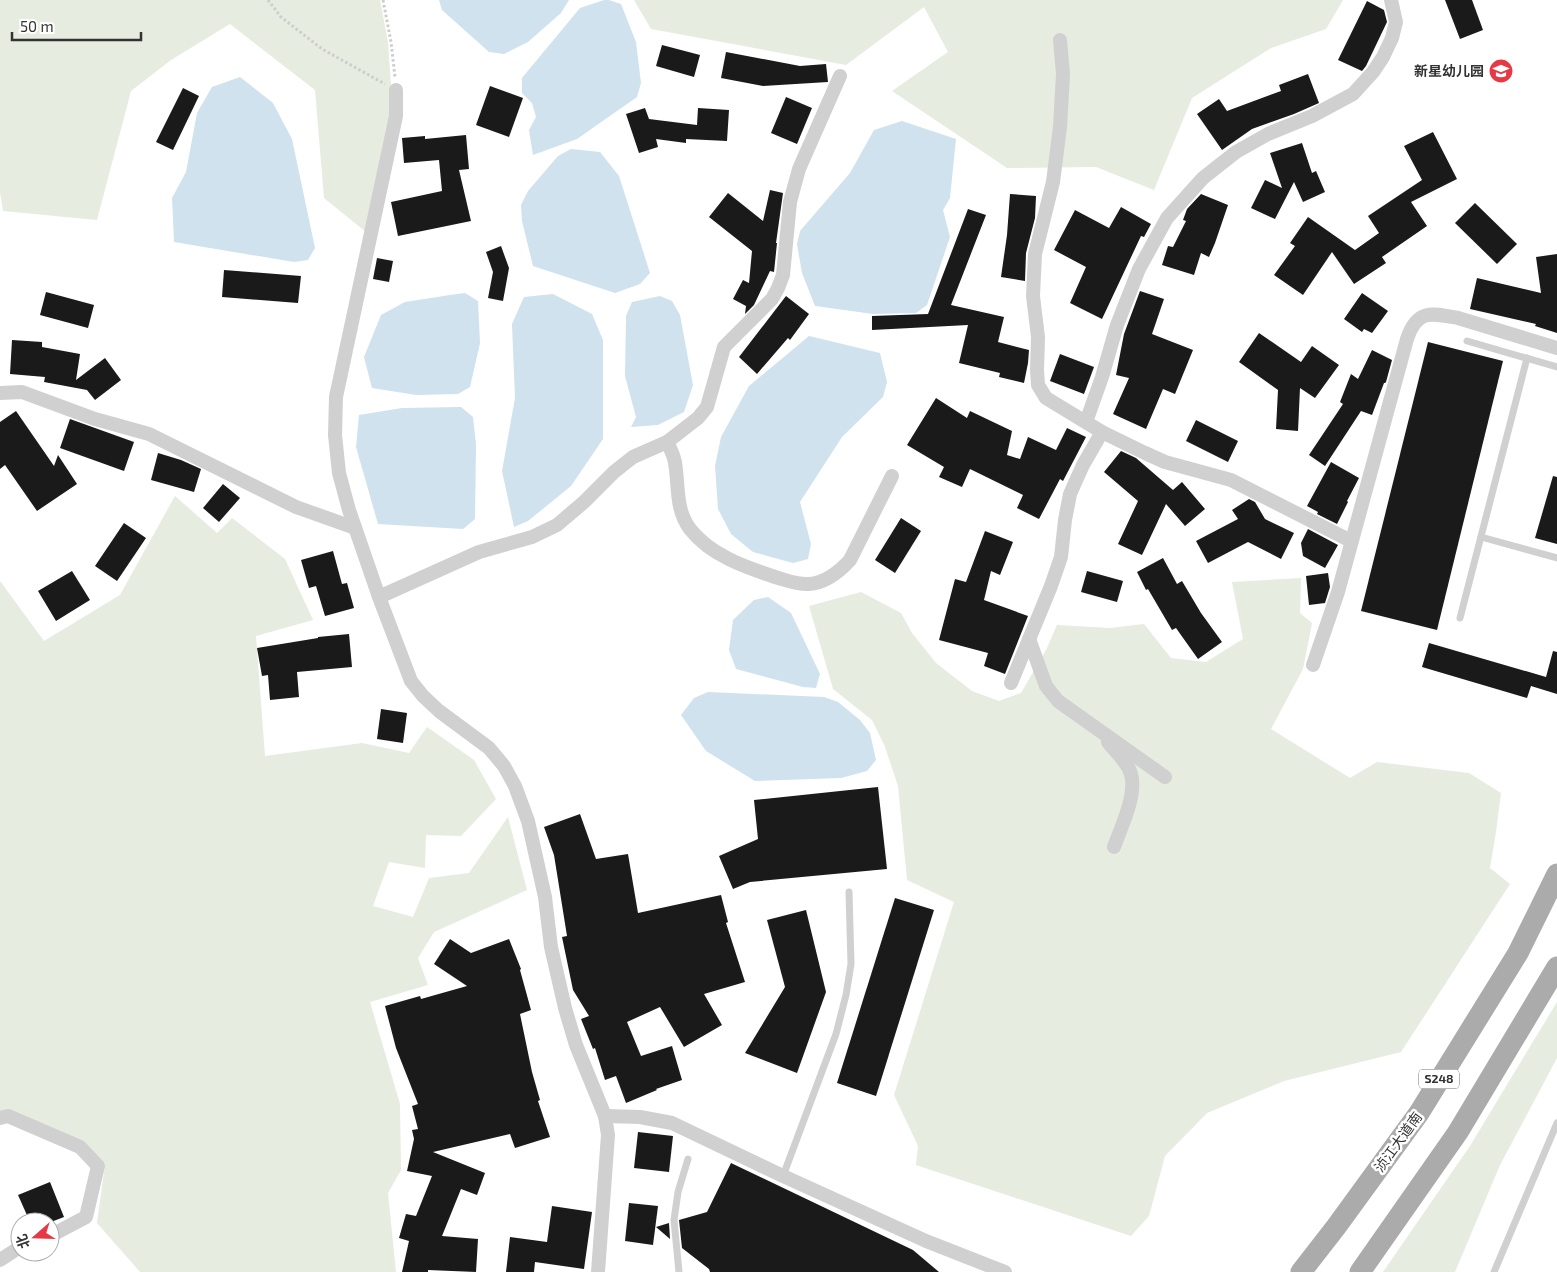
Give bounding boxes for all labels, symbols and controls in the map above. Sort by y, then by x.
scale bar [12,10,141,42]
text: 50 m [20,17,54,35]
school or university icon: 新星幼儿园 [1488,58,1514,84]
place label: 新星幼儿园 [1414,62,1484,79]
road number: S248 [1419,1070,1459,1088]
street label: 浈江大道南 [1370,1108,1425,1175]
north arrow [10,1212,60,1262]
text: 北 [12,1232,33,1251]

